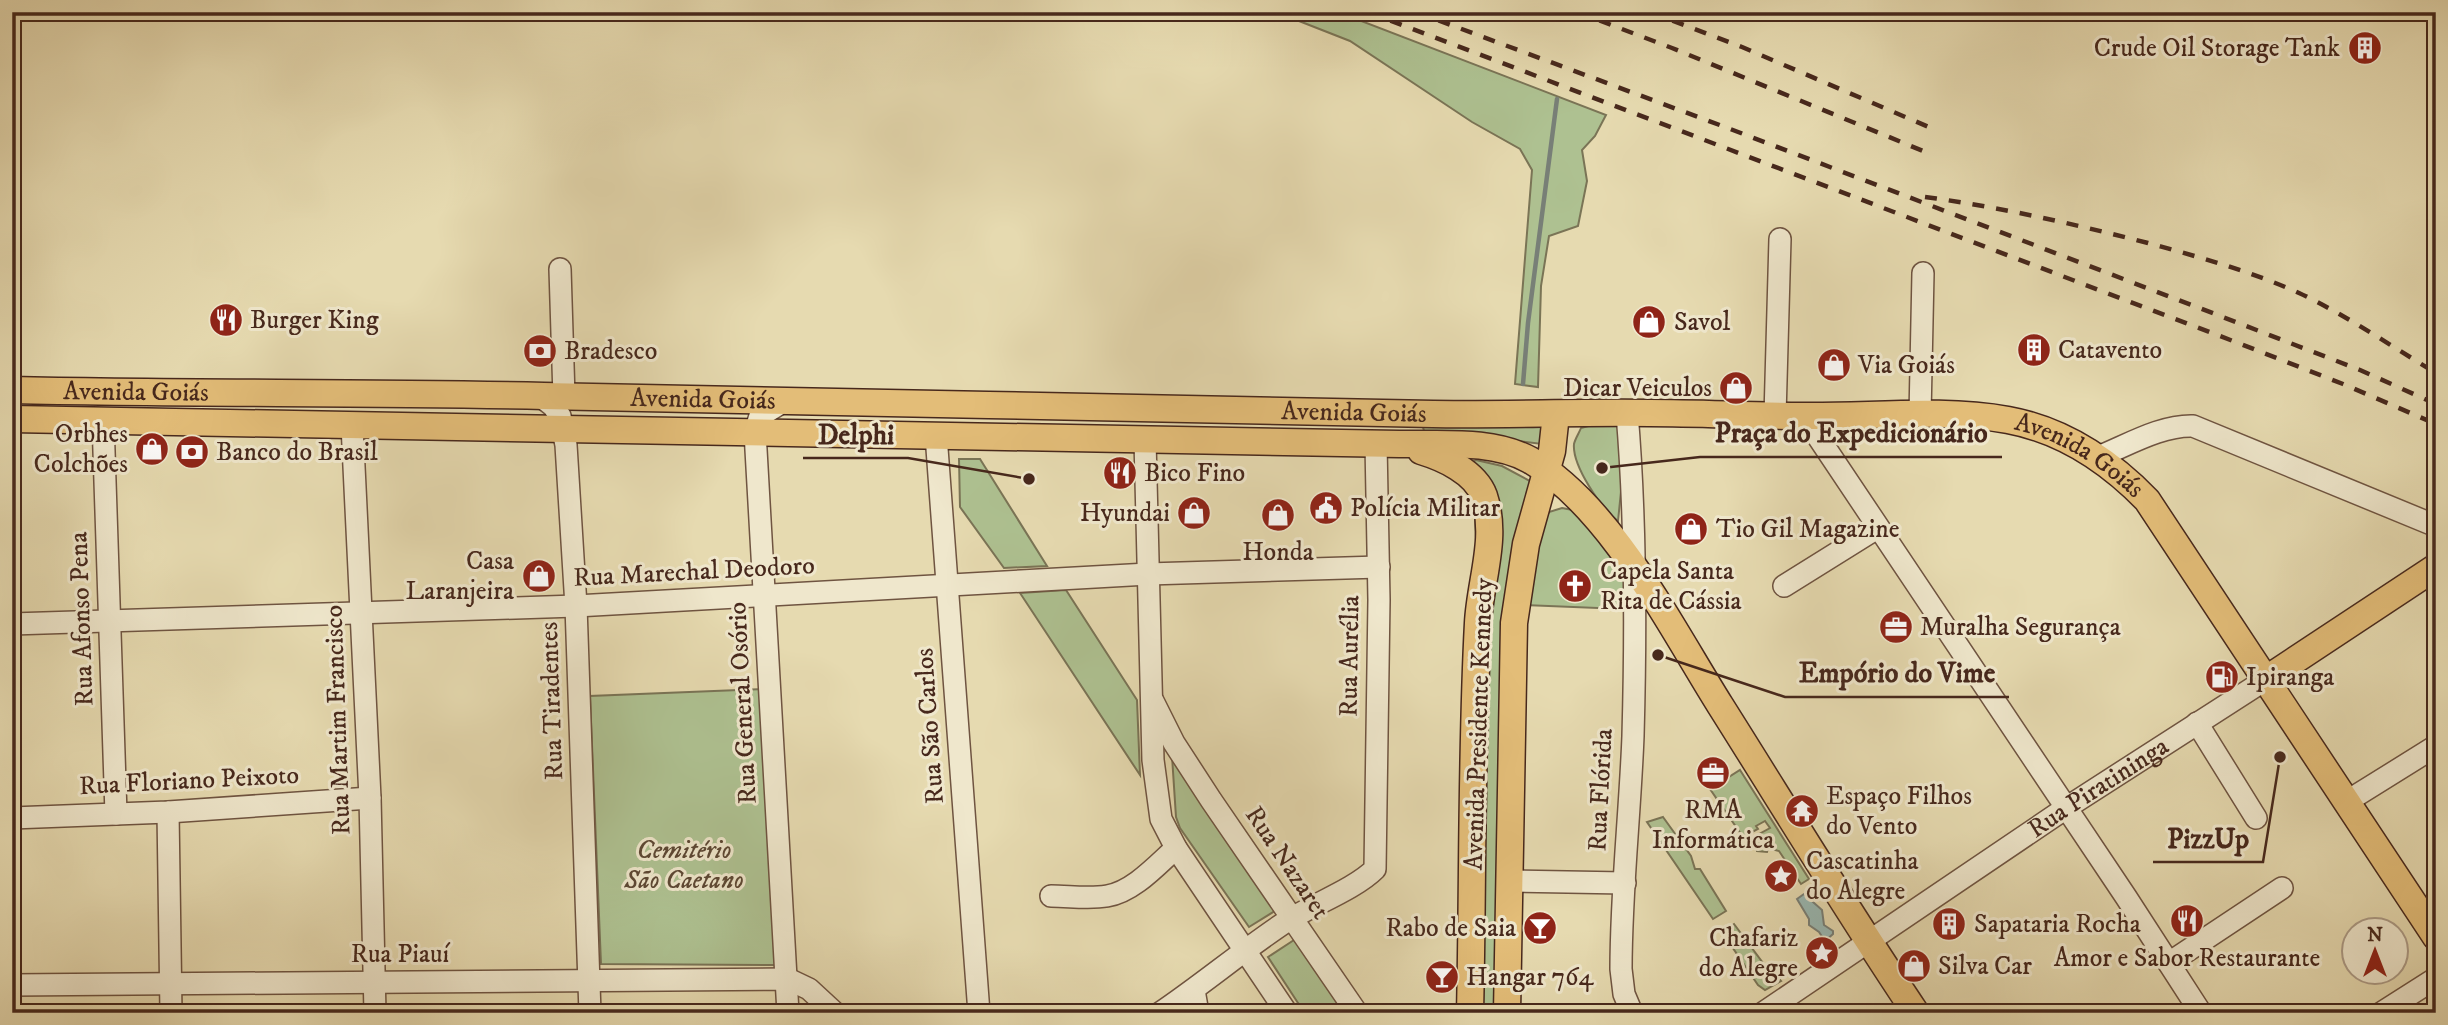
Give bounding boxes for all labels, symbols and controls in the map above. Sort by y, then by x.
building icon: Crude Oil Storage Tank [2346,29,2384,67]
place label: Crude Oil Storage Tank [2094,32,2340,65]
restaurant icon: Burger King [207,301,245,339]
shop icon: Savol [1630,303,1668,341]
place label: Burger King [250,304,379,337]
place label: Savol [1674,306,1730,339]
building icon: Catavento [2015,331,2053,369]
bank icon: Bradesco [521,332,559,370]
place label: Catavento [2058,334,2162,367]
place label: Bradesco [564,335,657,368]
shop icon: Via Goiás [1815,346,1853,384]
place label: Via Goiás [1857,349,1955,382]
shop icon: Dicar Veiculos [1717,369,1755,407]
place label: Dicar Veiculos [1563,372,1712,405]
street label: Avenida Goiás [63,375,209,409]
street label: Avenida Goiás [630,381,776,417]
street label: Avenida Goiás [1281,394,1427,430]
street label: Avenida Goiás [2011,405,2151,505]
callout: Praça do Expedicionário [1700,408,2002,457]
callout: Delphi [803,409,908,458]
text: Praça do Expedicionário [1714,416,1988,451]
place label: Orbhes Colchões [34,418,128,481]
text: Delphi [818,418,894,453]
shop icon: Orbhes Colchões [133,430,171,468]
bank icon: Banco do Brasil [173,433,211,471]
place label: Banco do Brasil [216,436,378,469]
restaurant icon: Bico Fino [1101,454,1139,492]
place label: Bico Fino [1144,457,1245,490]
public building icon: Polícia Militar [1307,489,1345,527]
place label: Polícia Militar [1350,492,1500,525]
shop icon: Hyundai [1175,494,1213,532]
shop icon: Honda [1259,496,1297,534]
place label: Hyundai [1080,497,1170,530]
shop icon: Tio Gil Magazine [1672,510,1710,548]
place label: Tio Gil Magazine [1716,513,1900,546]
street label: Rua Afonso Pena [62,531,102,707]
place label: Honda [1242,536,1314,569]
place label: Casa Laranjeira [405,545,514,608]
street label: Rua Marechal Deodoro [572,549,816,595]
place label: Capela Santa Rita de Cássia [1600,555,1742,618]
shop icon: Casa Laranjeira [520,557,558,595]
church icon: Capela Santa Rita de Cássia [1556,567,1594,605]
street label: Avenida Presidente Kennedy [1457,577,1501,871]
street label: Rua Aurélia [1332,595,1368,717]
street label: Rua General Osório [721,601,765,805]
street label: Rua Martim Francisco [317,604,359,836]
office icon: Muralha Segurança [1877,608,1915,646]
place label: Muralha Segurança [1920,611,2121,644]
street label: Rua Tiradentes [533,621,571,781]
street label: Rua São Carlos [908,647,952,805]
callout: Empório do Vime [1785,648,2009,697]
text: Empório do Vime [1799,656,1996,691]
fuel station icon: Ipiranga [2203,658,2241,696]
place label: Ipiranga [2246,661,2334,694]
street label: Rua Flórida [1581,728,1621,852]
street label: Rua Piratininga [2021,730,2175,846]
office icon: RMA Informática [1694,754,1732,792]
street label: Rua Floriano Peixoto [78,759,300,803]
place label: Espaço Filhos do Vento [1826,780,1972,843]
temple icon: Espaço Filhos do Vento [1783,792,1821,830]
place label: RMA Informática [1652,794,1774,857]
street label: Rua Nazaret [1237,800,1337,926]
callout: PizzUp [2153,813,2263,862]
text: PizzUp [2167,822,2249,857]
park label: Cemitério São Caetano [623,834,744,897]
place label: Cascatinha do Alegre [1806,845,1919,908]
place icon: Cascatinha do Alegre [1762,857,1800,895]
restaurant icon: Amor e Sabor Restaurante [2168,902,2206,940]
building icon: Sapataria Rocha [1930,905,1968,943]
place label: Sapataria Rocha [1974,908,2141,941]
bar icon: Rabo de Saia [1521,909,1559,947]
place label: Rabo de Saia [1386,912,1516,945]
north arrow [2340,916,2410,986]
place label: Chafariz do Alegre [1699,922,1798,985]
text: N [2367,924,2383,947]
place icon: Chafariz do Alegre [1803,934,1841,972]
street label: Rua Piauí [351,938,451,971]
place label: Amor e Sabor Restaurante [2054,942,2320,975]
shop icon: Silva Car [1895,947,1933,985]
place label: Silva Car [1938,950,2032,983]
bar icon: Hangar 764 [1423,958,1461,996]
place label: Hangar 764 [1466,961,1595,994]

